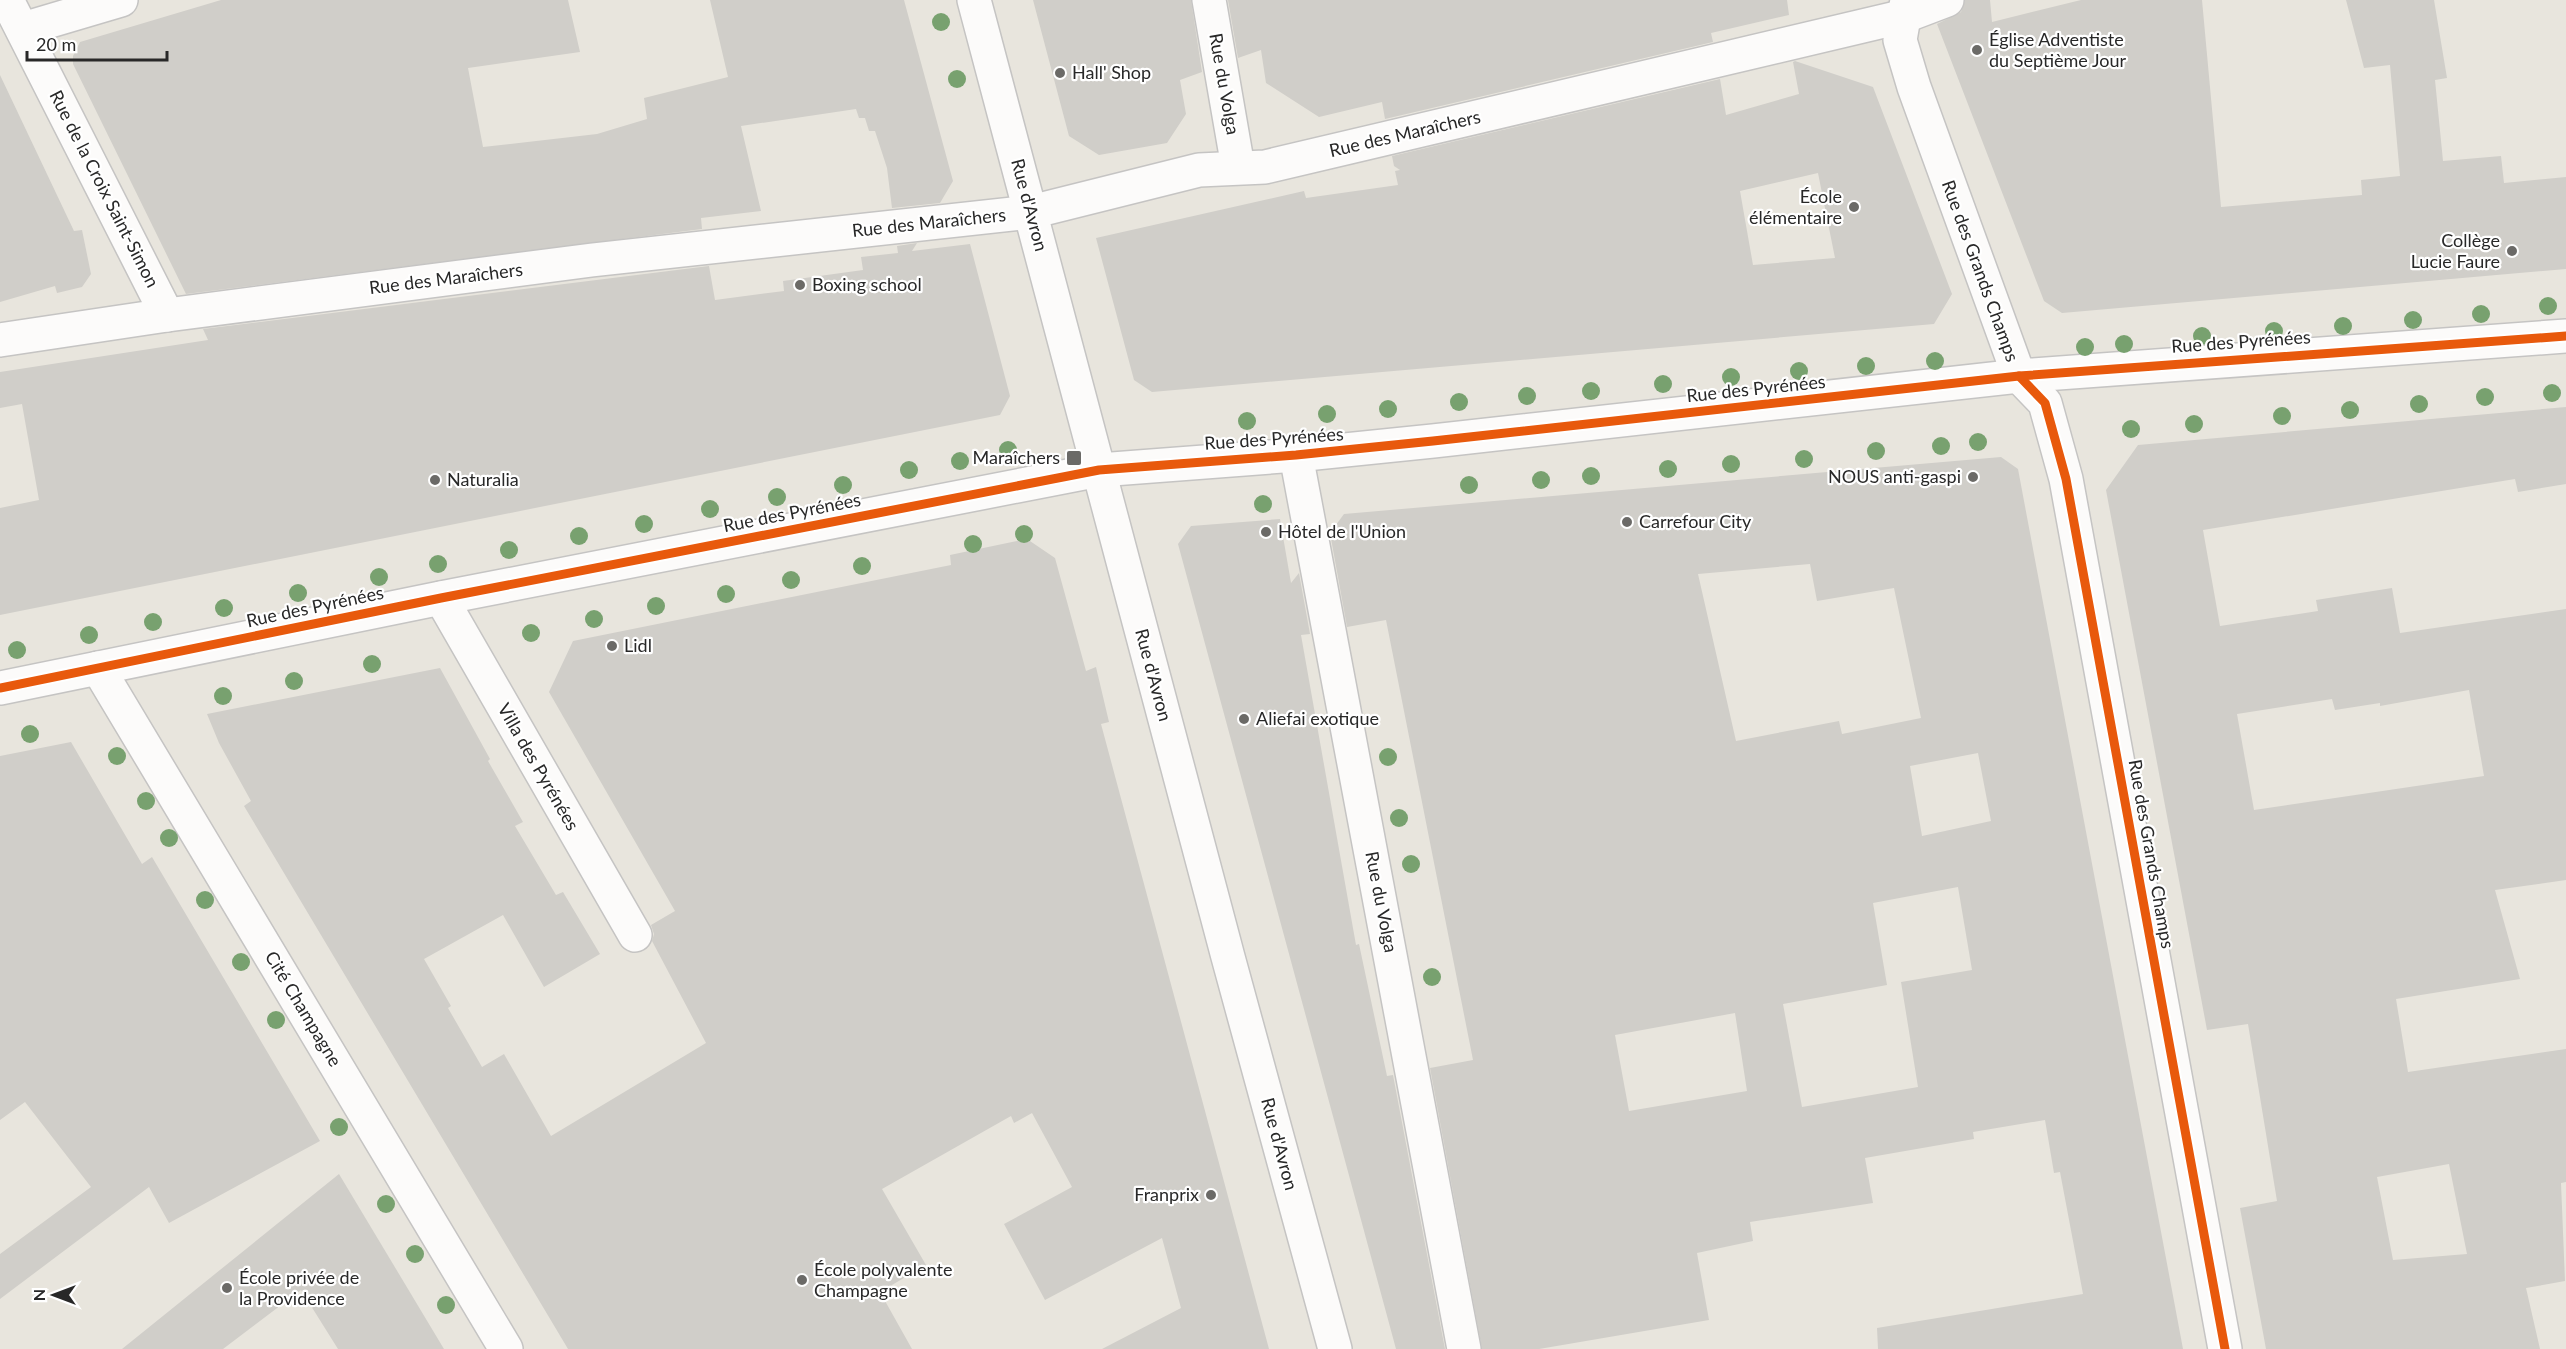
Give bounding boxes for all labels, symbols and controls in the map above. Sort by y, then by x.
scale bar [27,24,166,62]
place label: Église Adventiste du Septième Jour [1989,28,2126,71]
street label: Rue du Volga [1205,31,1245,136]
text: 20 m [36,33,76,55]
marker: Église Adventiste du Septième Jour [1970,43,1984,57]
place label: Hall' Shop [1072,61,1151,83]
marker: Hall' Shop [1053,66,1067,80]
street label: Rue de la Croix Saint-Simon [46,86,164,291]
street label: Rue des Maraîchers [1327,105,1483,161]
street label: Rue d'Avron [1007,156,1053,253]
street label: Rue des Grands Champs [1938,177,2024,365]
place label: École élémentaire [1749,185,1842,228]
marker: École élémentaire [1847,200,1861,214]
street label: Rue des Maraîchers [851,203,1007,241]
place label: Collège Lucie Faure [2411,229,2500,272]
marker: Collège Lucie Faure [2505,244,2519,258]
street label: Rue des Maraîchers [368,258,524,298]
place label: Boxing school [812,273,922,295]
marker: Boxing school [793,278,807,292]
street label: Rue des Pyrénées [2170,325,2312,357]
street label: Rue des Pyrénées [1685,370,1827,406]
street label: Rue des Pyrénées [1203,422,1345,454]
place label: Maraîchers [973,446,1060,468]
marker: Maraîchers [1065,449,1083,467]
place label: NOUS anti-gaspi [1828,465,1961,487]
place label: Naturalia [447,468,519,490]
marker: NOUS anti-gaspi [1966,470,1980,484]
marker: Naturalia [428,473,442,487]
street label: Rue des Pyrénées [721,488,863,536]
place label: Carrefour City [1639,510,1752,532]
marker: Carrefour City [1620,515,1634,529]
place label: Hôtel de l'Union [1278,520,1406,542]
marker: Hôtel de l'Union [1259,525,1273,539]
street label: Rue des Pyrénées [244,581,386,631]
street label: Rue d'Avron [1131,626,1177,723]
place label: Lidl [624,634,652,656]
marker: Lidl [605,639,619,653]
street label: Villa des Pyrénées [494,699,584,834]
place label: Aliefai exotique [1256,707,1379,729]
marker: Aliefai exotique [1237,712,1251,726]
street label: Rue des Grands Champs [2125,758,2179,950]
street label: Rue du Volga [1361,849,1403,954]
street label: Cité Champagne [261,947,347,1070]
street label: Rue d'Avron [1257,1095,1303,1192]
place label: Franprix [1134,1183,1199,1205]
marker: Franprix [1204,1188,1218,1202]
place label: École polyvalente Champagne [814,1258,952,1301]
north arrow [24,1265,84,1325]
place label: École privée de la Providence [239,1266,359,1309]
marker: École polyvalente Champagne [795,1273,809,1287]
marker: École privée de la Providence [220,1281,234,1295]
text: N [29,1289,48,1301]

